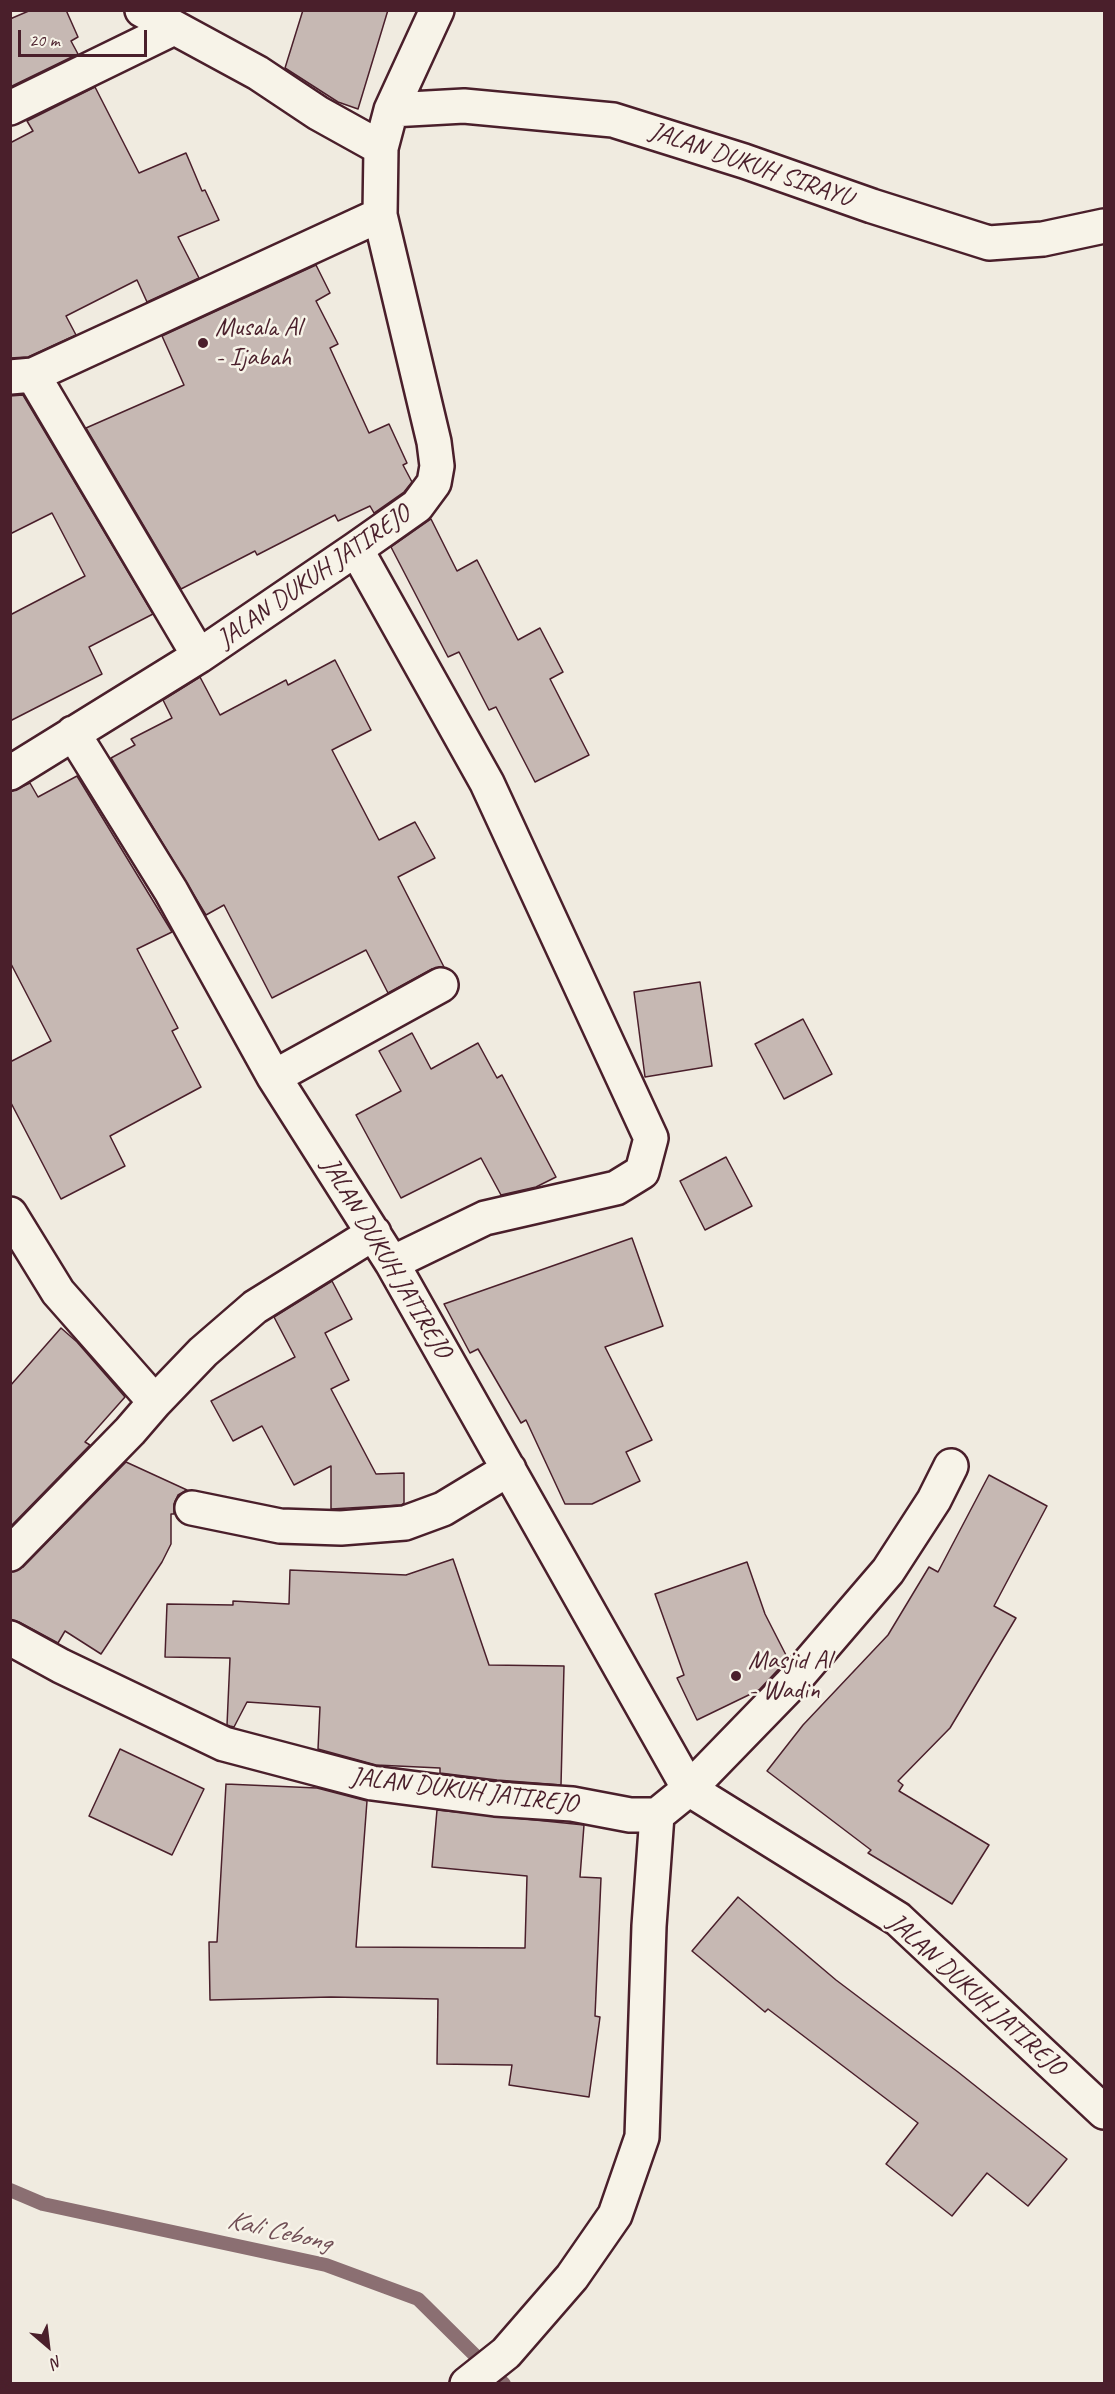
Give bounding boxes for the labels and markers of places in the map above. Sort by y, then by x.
place label: Musala Al - Ijabah [215,312,301,374]
marker: Musala Al - Ijabah [196,336,210,350]
place label: Masjid Al - Wadin [748,1645,831,1706]
marker: Masjid Al - Wadin [729,1669,743,1683]

